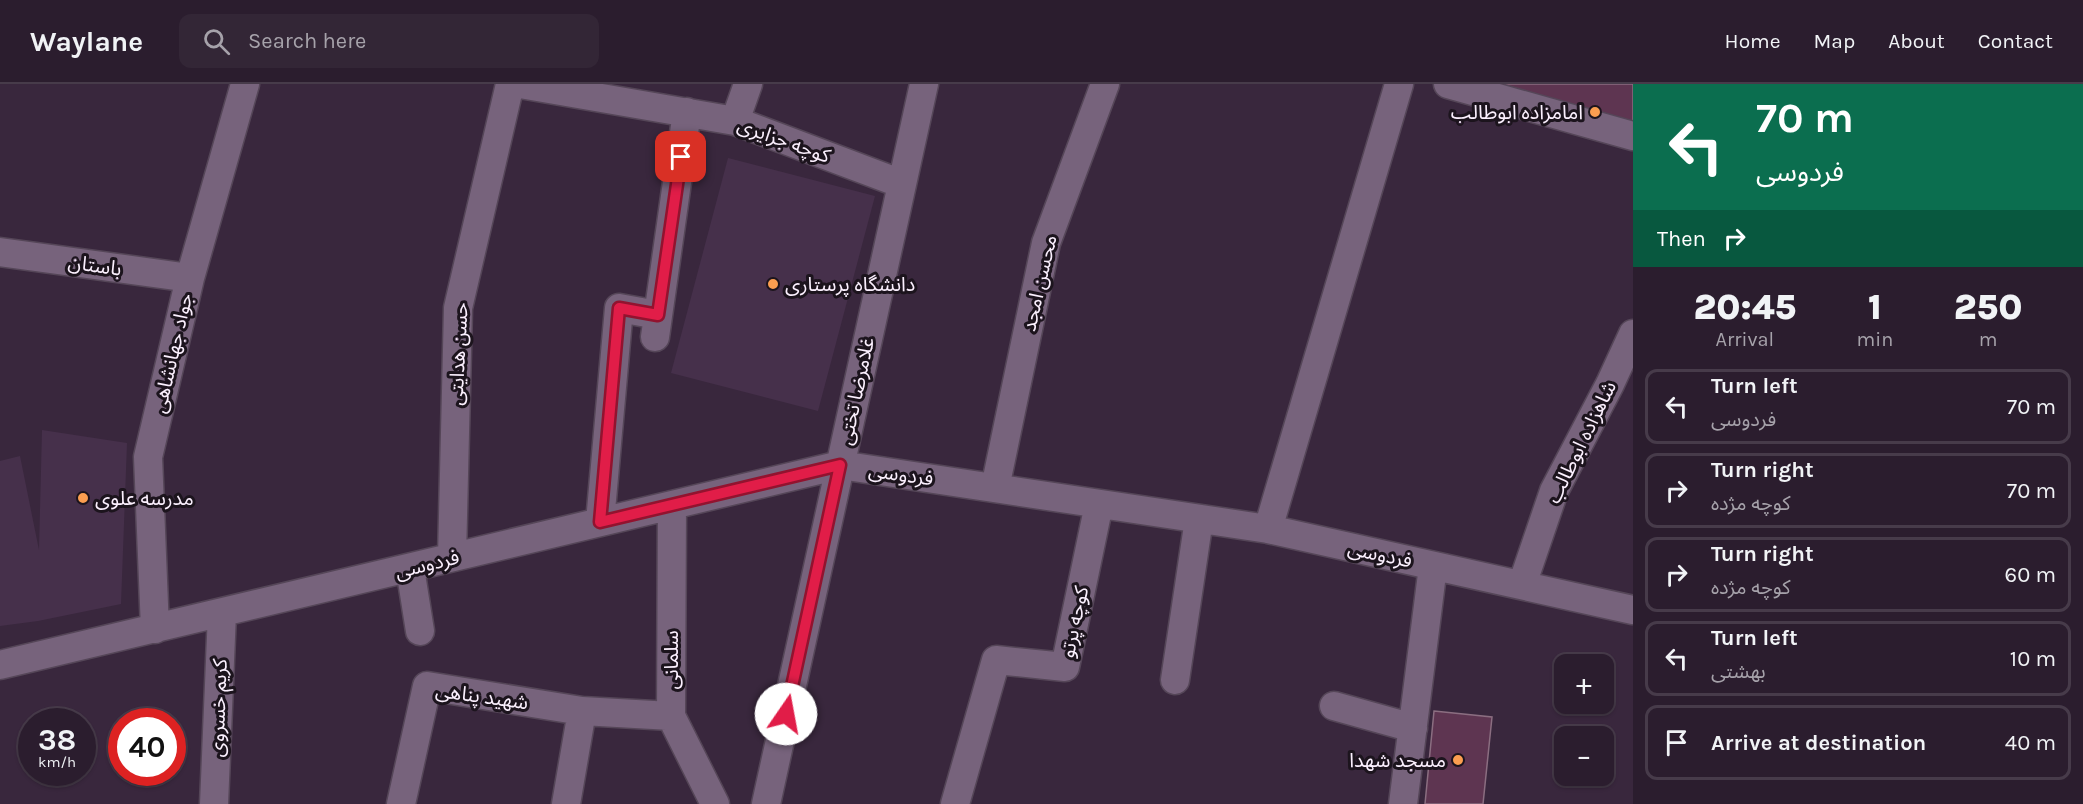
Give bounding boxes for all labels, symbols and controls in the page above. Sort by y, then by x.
search box [179,14,599,68]
text: Waylane [30,25,143,58]
icon: search [200,25,233,58]
text: Search here [248,28,366,54]
text: Home [1725,29,1781,53]
text: Map [1814,29,1855,53]
text: About [1888,29,1945,53]
text: Contact [1978,29,2053,53]
text: 70 m [1756,93,1854,143]
place label: امامزاده ابوطالب [1451,101,1583,124]
marker: امامزاده ابوطالب [1588,105,1602,119]
icon: left [1657,108,1735,186]
street label: کوچه جزایری [734,113,834,169]
pin [655,131,706,182]
icon: arrive [664,140,697,173]
text: فردوسی [1756,156,1844,188]
icon: right [1718,222,1751,255]
text: Then [1657,226,1706,252]
street label: محسن امجد [1017,233,1062,334]
street label: باستان [67,250,123,281]
place label: دانشگاه پرستاری [785,273,915,297]
marker: دانشگاه پرستاری [766,277,780,291]
text: 20:45 [1694,286,1796,328]
text: 1 [1868,286,1882,328]
text: 250 [1954,286,2022,328]
street label: جواد جهانشاهی [148,291,197,415]
street label: حسن هدایتی [444,302,473,406]
text: Arrival [1716,328,1774,351]
text: min [1857,328,1893,351]
text: m [1979,328,1998,351]
street label: غلامرضا تختی [834,335,879,447]
text: Turn left [1711,373,1798,399]
street label: شاهزاده ابوطالب [1542,377,1621,507]
icon: left [1660,390,1693,423]
text: 70 m [2007,394,2056,420]
text: فردوسی [1711,408,1776,431]
text: Turn right [1711,457,1814,483]
street label: فردوسی [867,459,935,490]
icon: right [1660,474,1693,507]
text: 70 m [2007,478,2056,504]
place label: مدرسه علوی [95,487,194,510]
marker: مدرسه علوی [76,491,90,505]
text: کوچه مژده [1711,492,1790,515]
street label: فردوسی [1346,536,1414,573]
text: Turn right [1711,541,1814,567]
street label: فردوسی [393,545,462,584]
icon: right [1660,558,1693,591]
text: 60 m [2005,562,2056,588]
text: کوچه مژده [1711,576,1790,599]
street label: کوچه پرتو [1056,583,1095,660]
text: Turn left [1711,625,1798,651]
street label: سلمانی [660,630,683,690]
icon: left [1660,642,1693,675]
text: 10 m [2010,646,2056,672]
map controls [1554,654,1614,786]
button: + [1554,654,1614,714]
street label: کریم خسروی [205,658,235,758]
text: بهشتی [1711,660,1766,683]
street label: شهید پناهی [434,679,530,716]
position arrow [754,682,818,746]
speed limit sign: 40 [108,708,186,786]
text: 38 [38,722,76,758]
button: − [1554,726,1614,786]
icon: arrive [1660,726,1693,759]
text: Arrive at destination [1711,730,1926,756]
text: 40 m [2005,730,2056,756]
place label: مسجد شهدا [1349,749,1446,772]
text: km/h [38,753,76,771]
marker: مسجد شهدا [1451,753,1465,767]

